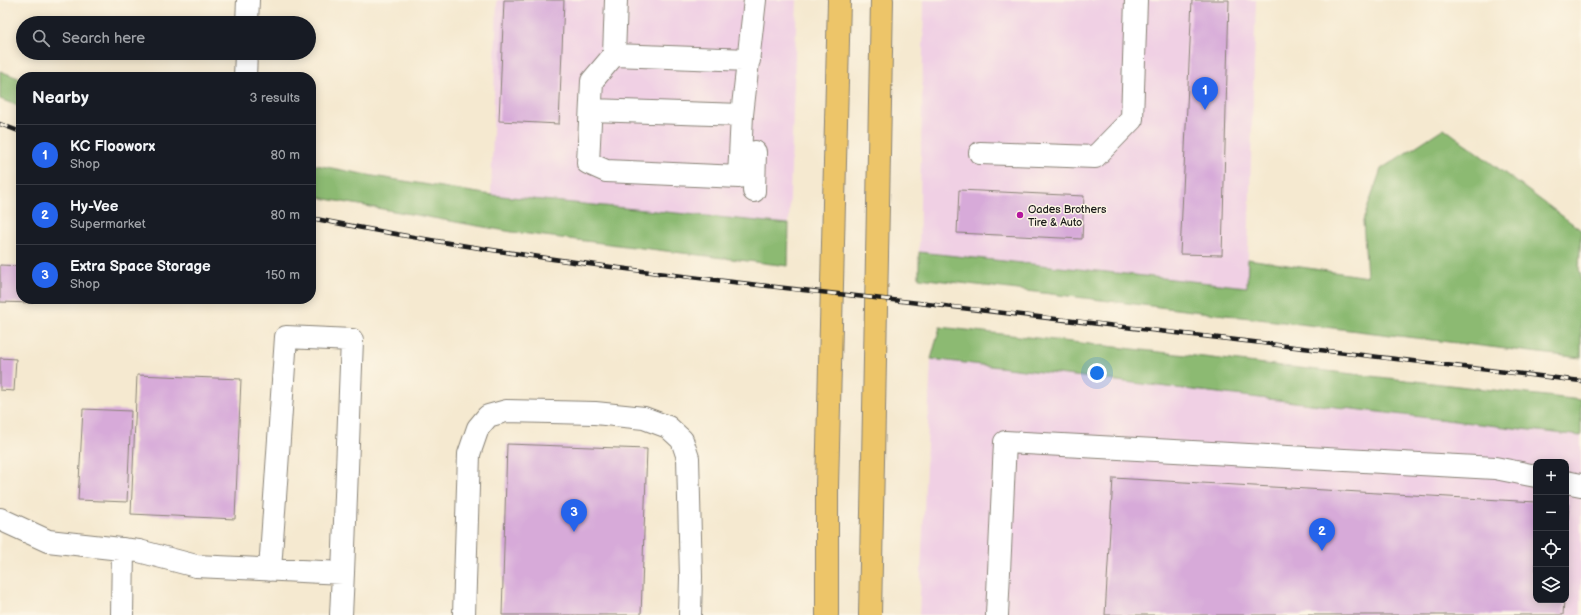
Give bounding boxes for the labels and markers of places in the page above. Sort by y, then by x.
pin: 1 [1192,77,1218,110]
place label: Oades Brothers Tire & Auto [1028,203,1107,229]
marker: Oades Brothers Tire & Auto [1015,210,1025,220]
pin: 3 [561,499,587,532]
pin: 2 [1309,518,1335,551]

